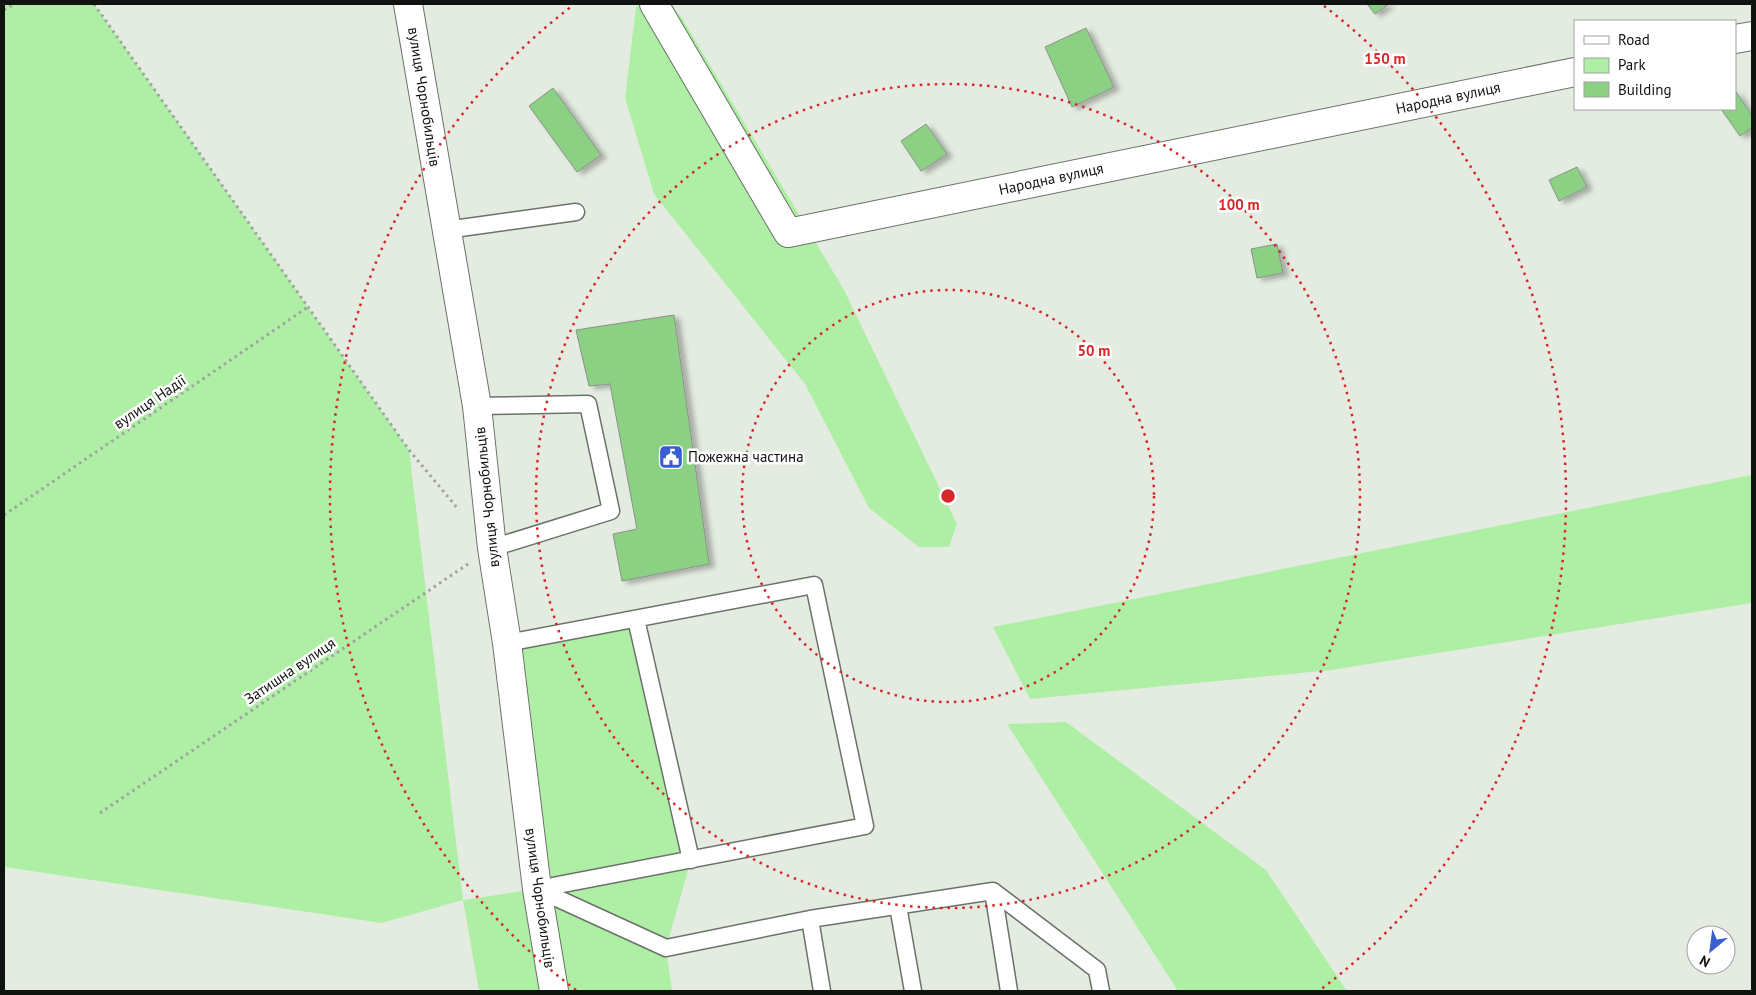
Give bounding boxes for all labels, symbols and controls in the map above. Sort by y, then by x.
legend [1574,20,1736,110]
street label: вулиця Чорнобильців [404,26,445,168]
text: Road [1618,30,1650,49]
text: 150 m [1364,49,1406,68]
text: Park [1618,55,1646,74]
street label: Народна вулиця [1394,77,1502,118]
text: Building [1618,80,1672,99]
street label: Народна вулиця [997,158,1105,199]
text: 100 m [1218,195,1260,214]
text: 50 m [1078,341,1110,360]
street label: вулиця Надії [110,370,190,433]
street label: вулиця Чорнобильців [470,426,503,568]
public building icon: Пожежна частина [658,444,684,470]
place label: Пожежна частина [688,447,804,466]
centre of rings [939,487,957,505]
street label: Затишна вулиця [241,633,339,708]
street label: вулиця Чорнобильців [521,827,560,969]
north arrow [1686,925,1736,975]
text: N [1696,951,1713,971]

